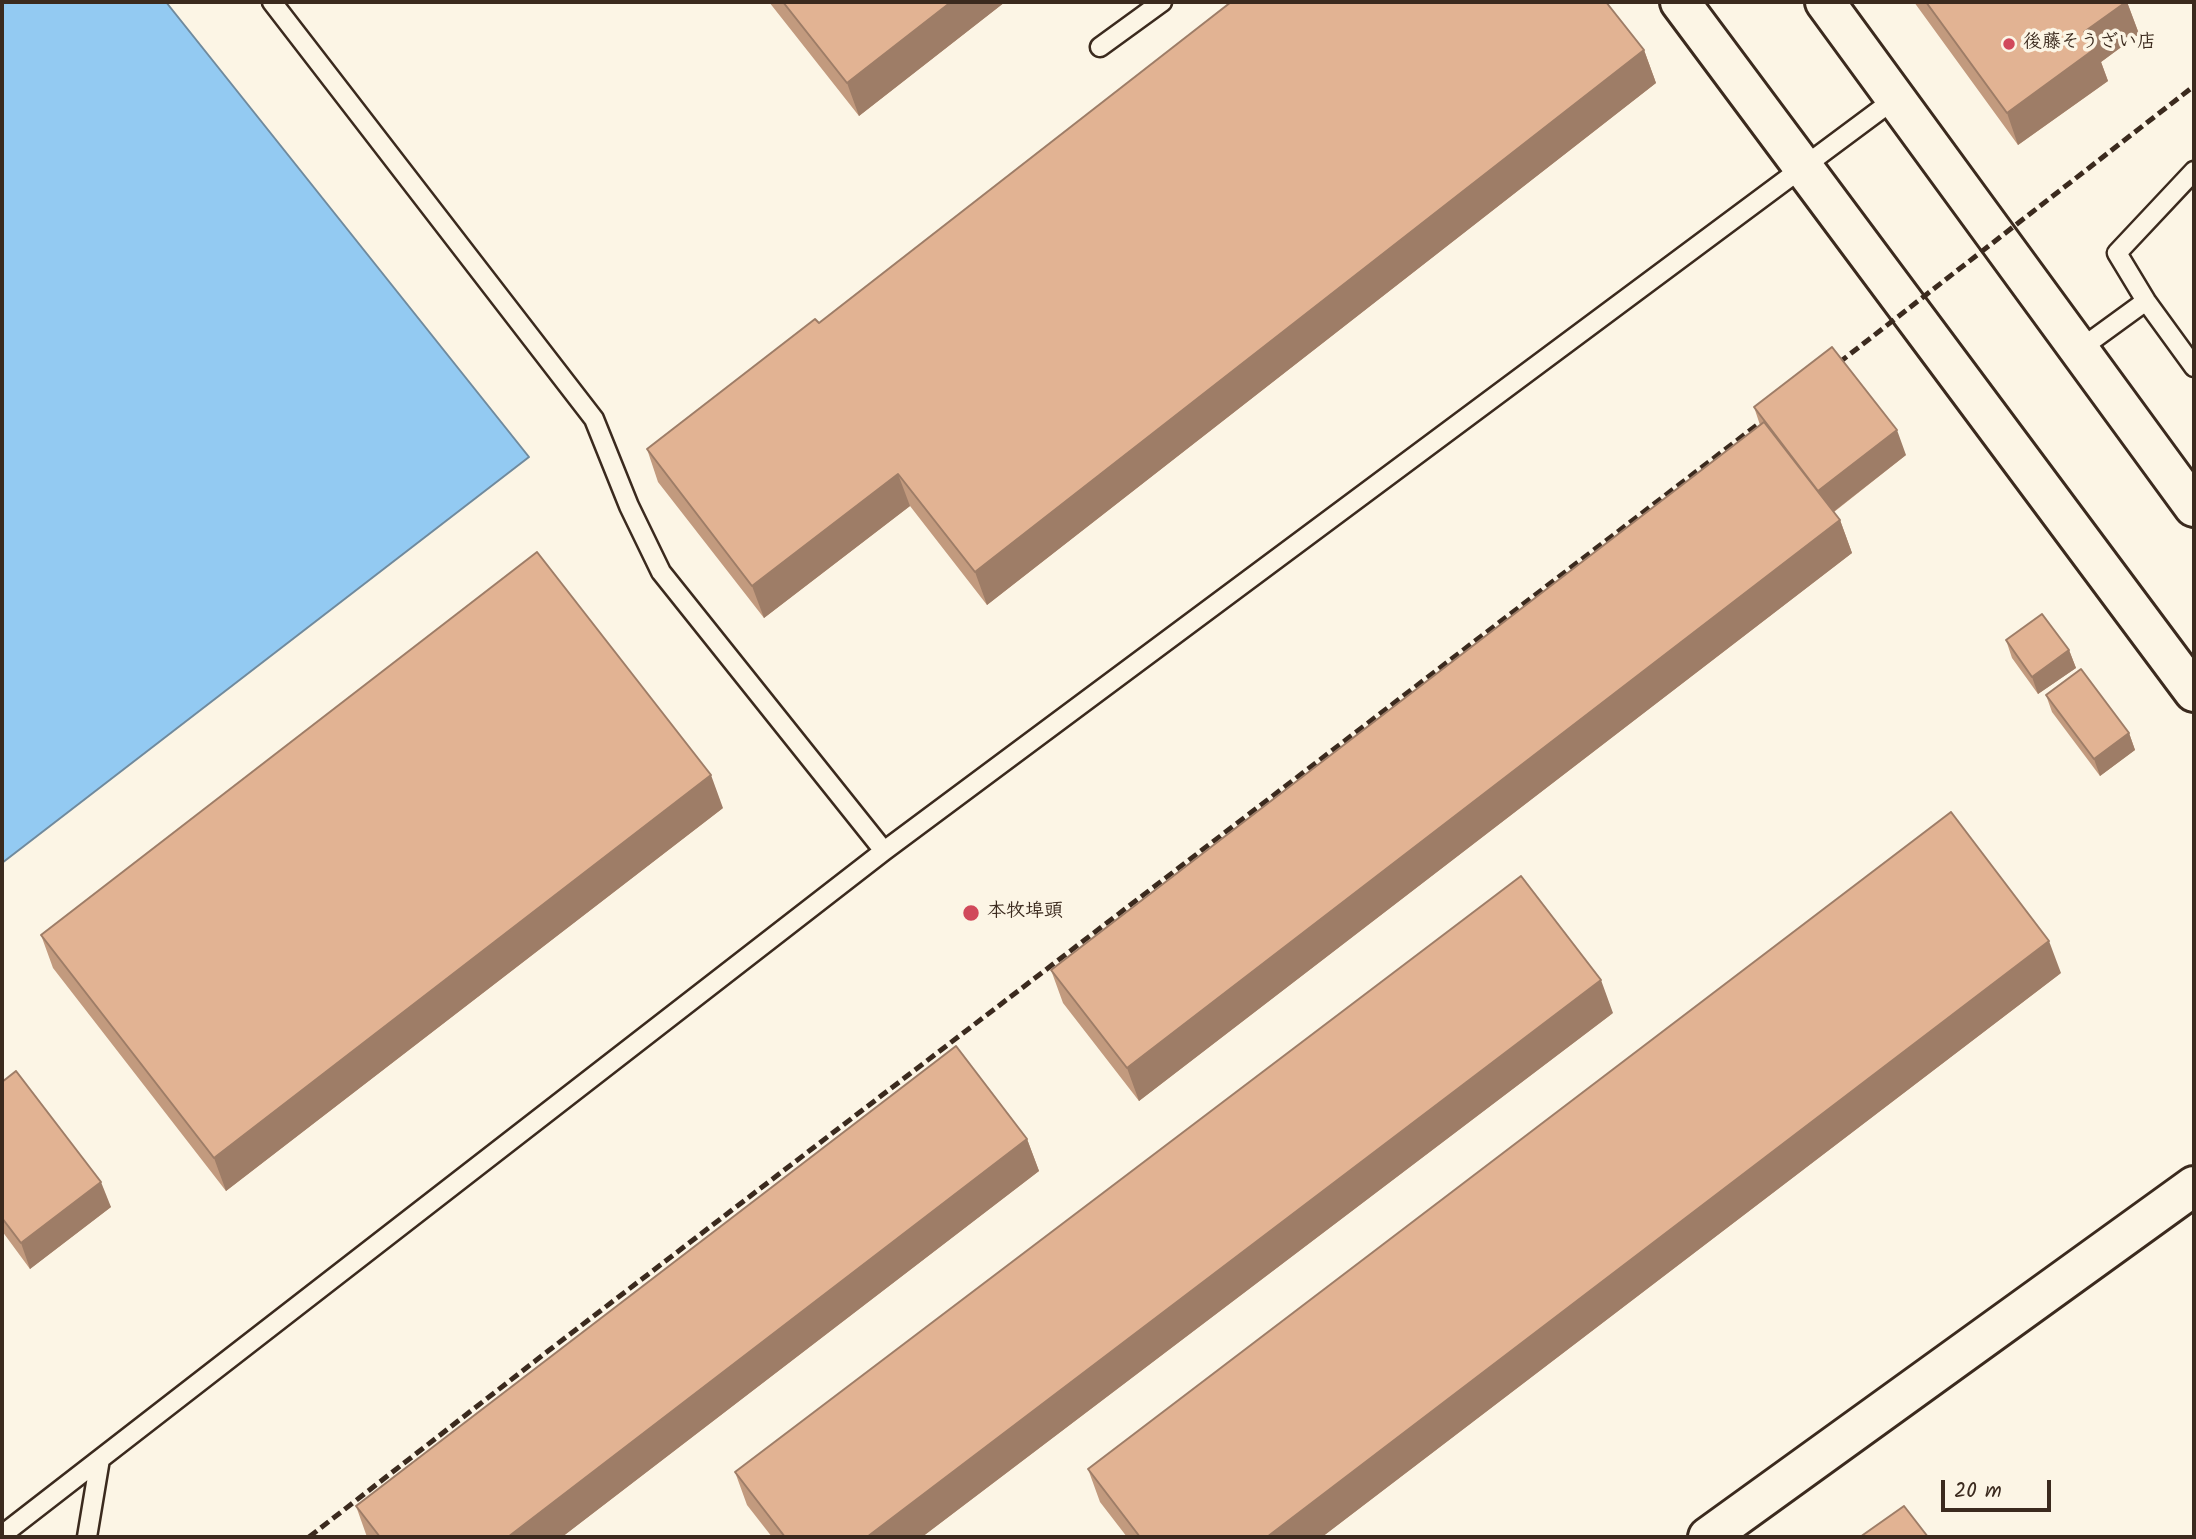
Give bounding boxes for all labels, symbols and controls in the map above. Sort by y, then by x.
place label: 後藤そうざい店 [2023,33,2156,55]
marker: 後藤そうざい店 [2001,36,2017,52]
place label: 本牧埠頭 [987,902,1063,924]
marker: 本牧埠頭 [961,903,981,923]
scale bar [1944,1466,2054,1510]
text: 20 m [1954,1475,2002,1508]

